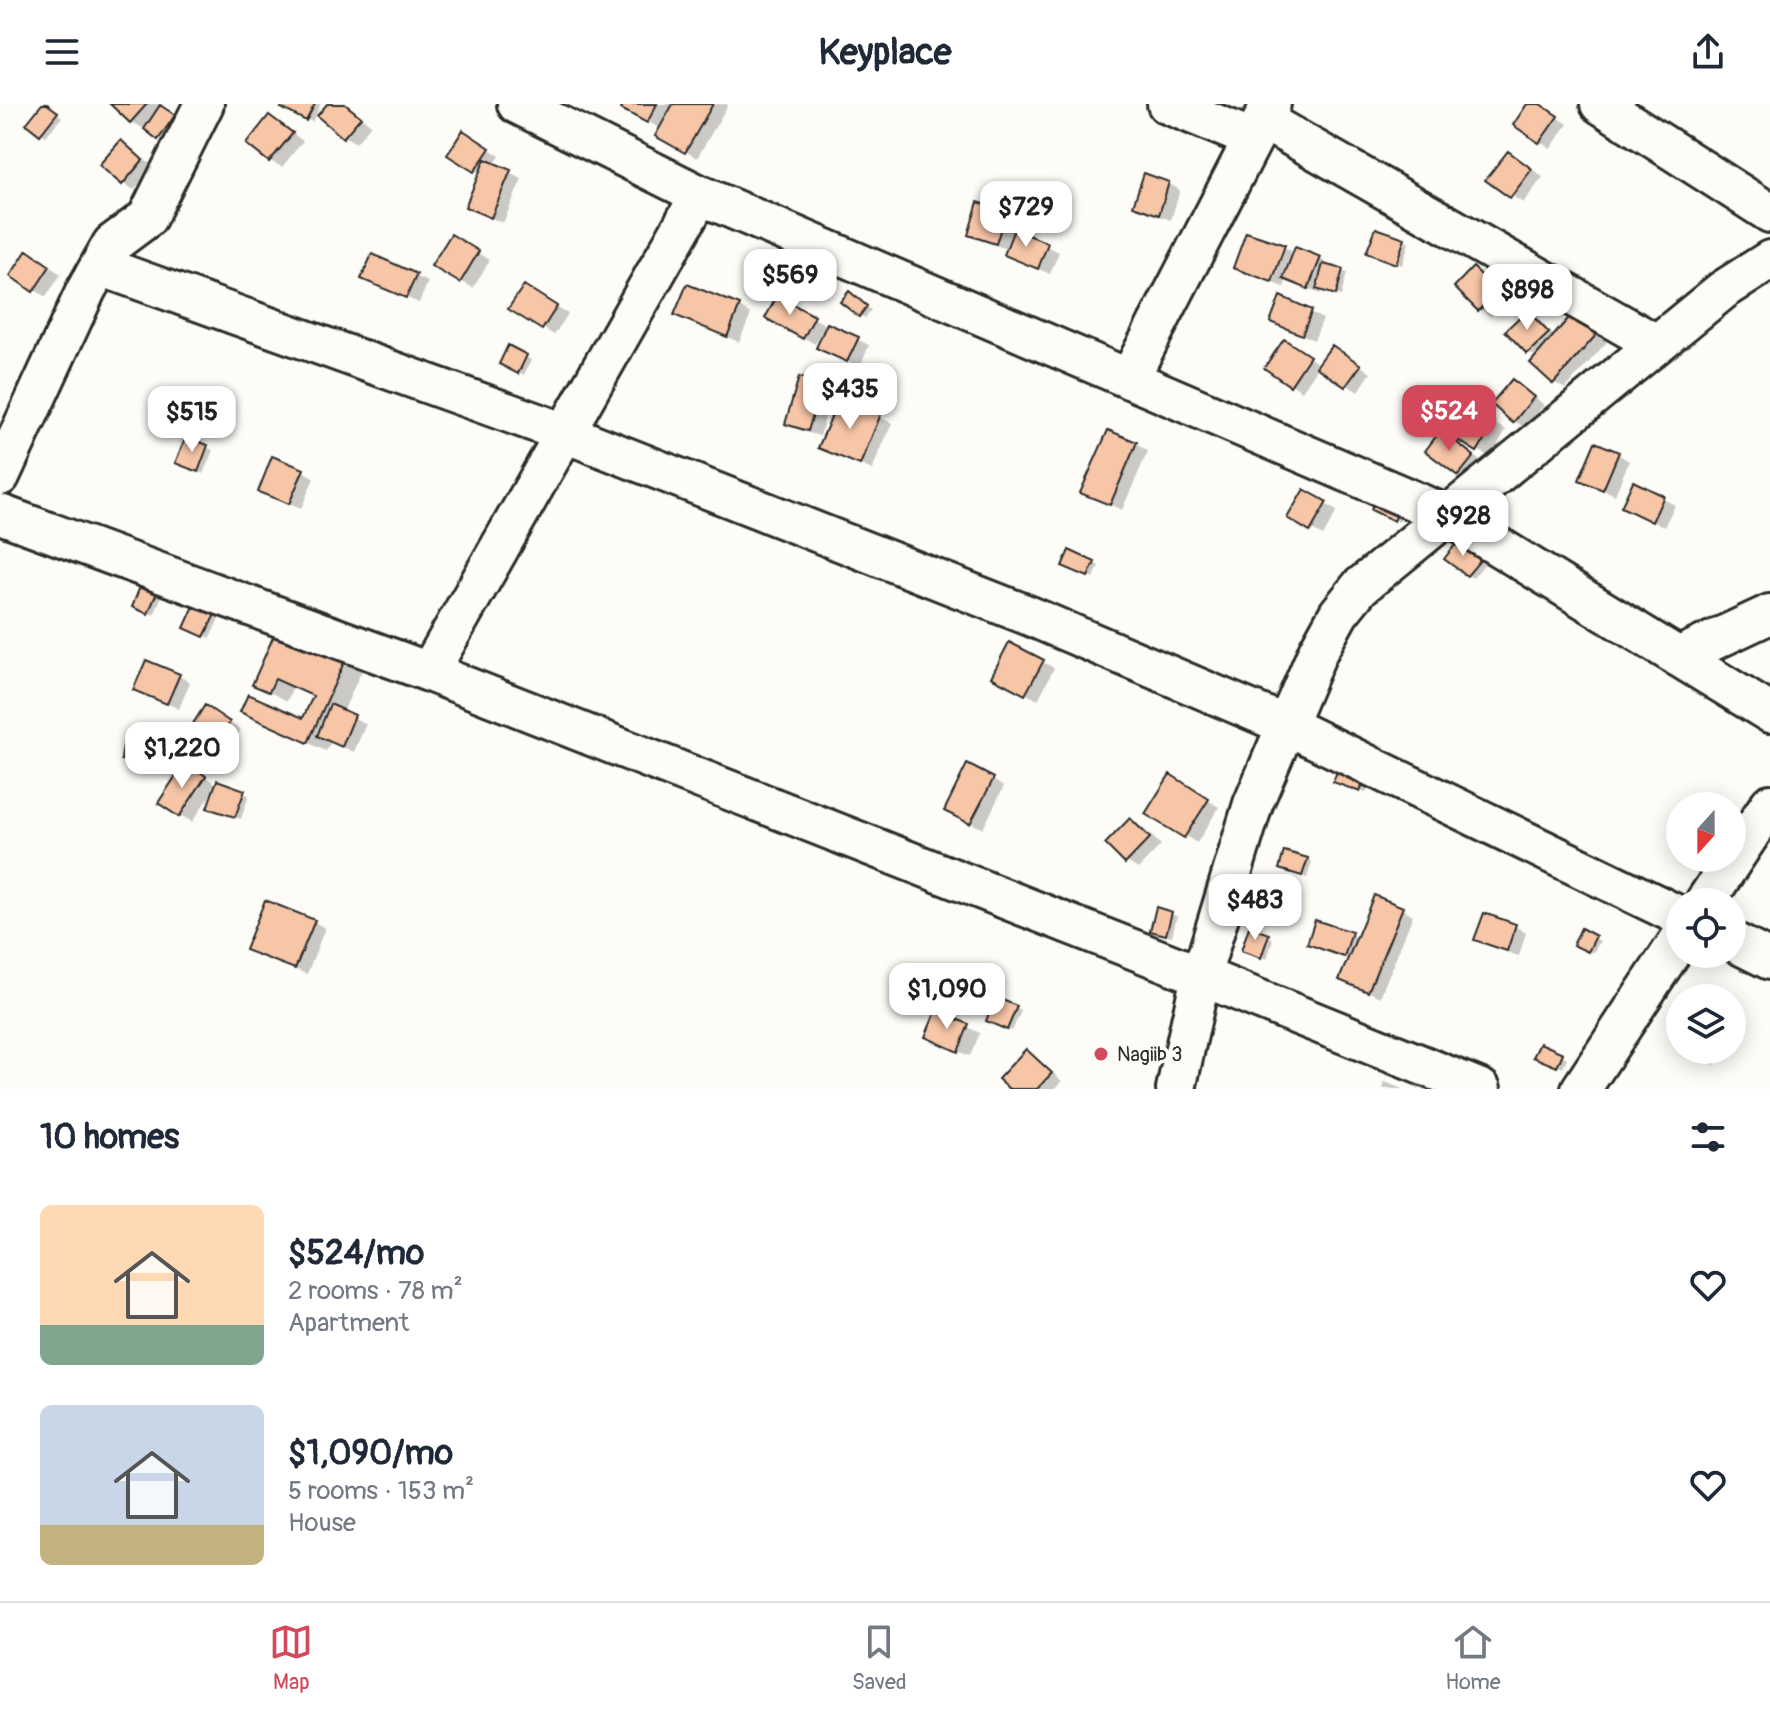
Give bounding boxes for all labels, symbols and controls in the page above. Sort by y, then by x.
icon: menu [40,30,84,74]
text: Keyplace [818,30,952,75]
icon: share [1686,30,1730,74]
pin: $729 [979,181,1073,249]
text: $729 [998,191,1054,223]
pin: $569 [743,249,837,317]
text: $569 [762,259,818,291]
pin: $898 [1480,264,1574,332]
text: $898 [1500,274,1554,306]
pin: $435 [803,363,897,431]
text: $435 [821,373,879,405]
pin: $524 [1402,385,1496,453]
pin: $515 [145,386,239,454]
text: $524 [1420,395,1478,427]
text: $515 [166,396,218,428]
pin: $928 [1416,490,1510,558]
text: $928 [1435,500,1491,532]
pin: $1,220 [117,722,247,790]
text: $1,220 [143,732,221,764]
north arrow [1666,792,1746,872]
map controls [1666,792,1746,1064]
pin: $483 [1208,874,1302,942]
text: $483 [1227,884,1283,916]
button: locate [1666,888,1746,968]
pin: $1,090 [882,963,1012,1031]
text: $1,090 [907,973,987,1005]
button: layers [1666,984,1746,1064]
place label: Nagiib 3 [1117,1042,1182,1067]
marker: Nagiib 3 [1092,1045,1110,1063]
icon: filters [1686,1115,1730,1159]
text: 10 homes [40,1116,179,1159]
text: $524/mo [288,1232,424,1275]
icon: home [104,1237,200,1333]
icon: heart [1686,1263,1730,1307]
text: 2 rooms · 78 m² [288,1275,463,1307]
text: Apartment [288,1307,409,1339]
text: $1,090/mo [288,1432,453,1475]
icon: home [104,1437,200,1533]
icon: heart [1686,1463,1730,1507]
text: 5 rooms · 153 m² [288,1475,474,1507]
text: House [288,1507,356,1539]
tab: Map [269,1620,313,1696]
tab: Saved [852,1620,907,1696]
tab: Home [1445,1620,1501,1696]

